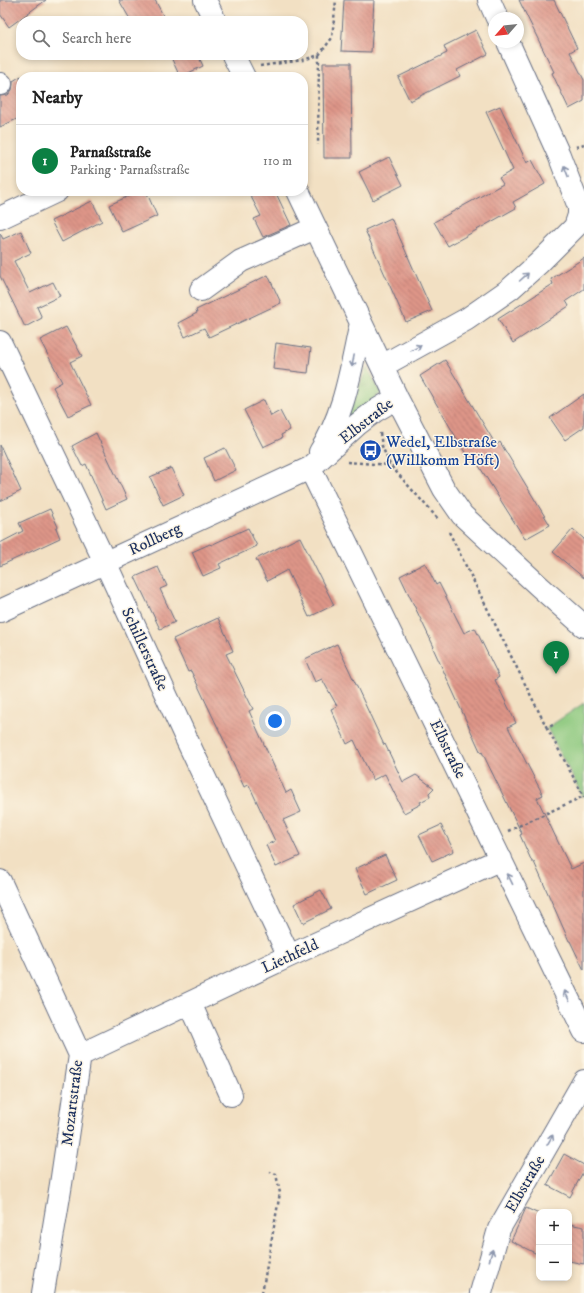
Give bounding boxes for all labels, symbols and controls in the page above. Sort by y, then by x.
north arrow [488,12,524,48]
search box [16,16,308,60]
icon: search [30,27,52,49]
text: Search here [62,29,131,48]
text: Nearby [32,87,82,109]
text: Parnaßstraße [70,143,151,162]
text: 1 [43,153,47,169]
text: 110 m [263,153,292,169]
text: Parking · Parnaßstraße [70,162,190,178]
one-way arrow [561,165,569,177]
one-way arrow [519,272,529,281]
one-way arrow [410,344,422,352]
one-way arrow [348,354,356,367]
street label: Elbstraße [335,393,397,448]
place label: Wedel, Elbstraße (Willkomm Höft) [385,432,500,470]
bus stop icon: Wedel, Elbstraße (Willkomm Höft) [358,438,384,464]
street label: Rollberg [126,518,185,560]
street label: Schillerstraße [117,604,173,694]
pin: 1 [543,641,569,674]
your location [265,711,285,731]
street label: Elbstraße [425,716,471,782]
one-way arrow [506,873,513,885]
street label: Liethfeld [258,934,322,978]
one-way arrow [563,990,570,1002]
street label: Mozartstraße [57,1058,87,1147]
one-way arrow [547,1134,555,1146]
street label: Elbstraße [501,1151,550,1216]
map controls [536,1209,572,1281]
button: + [536,1209,572,1245]
button: − [536,1245,572,1281]
one-way arrow [488,1249,496,1262]

